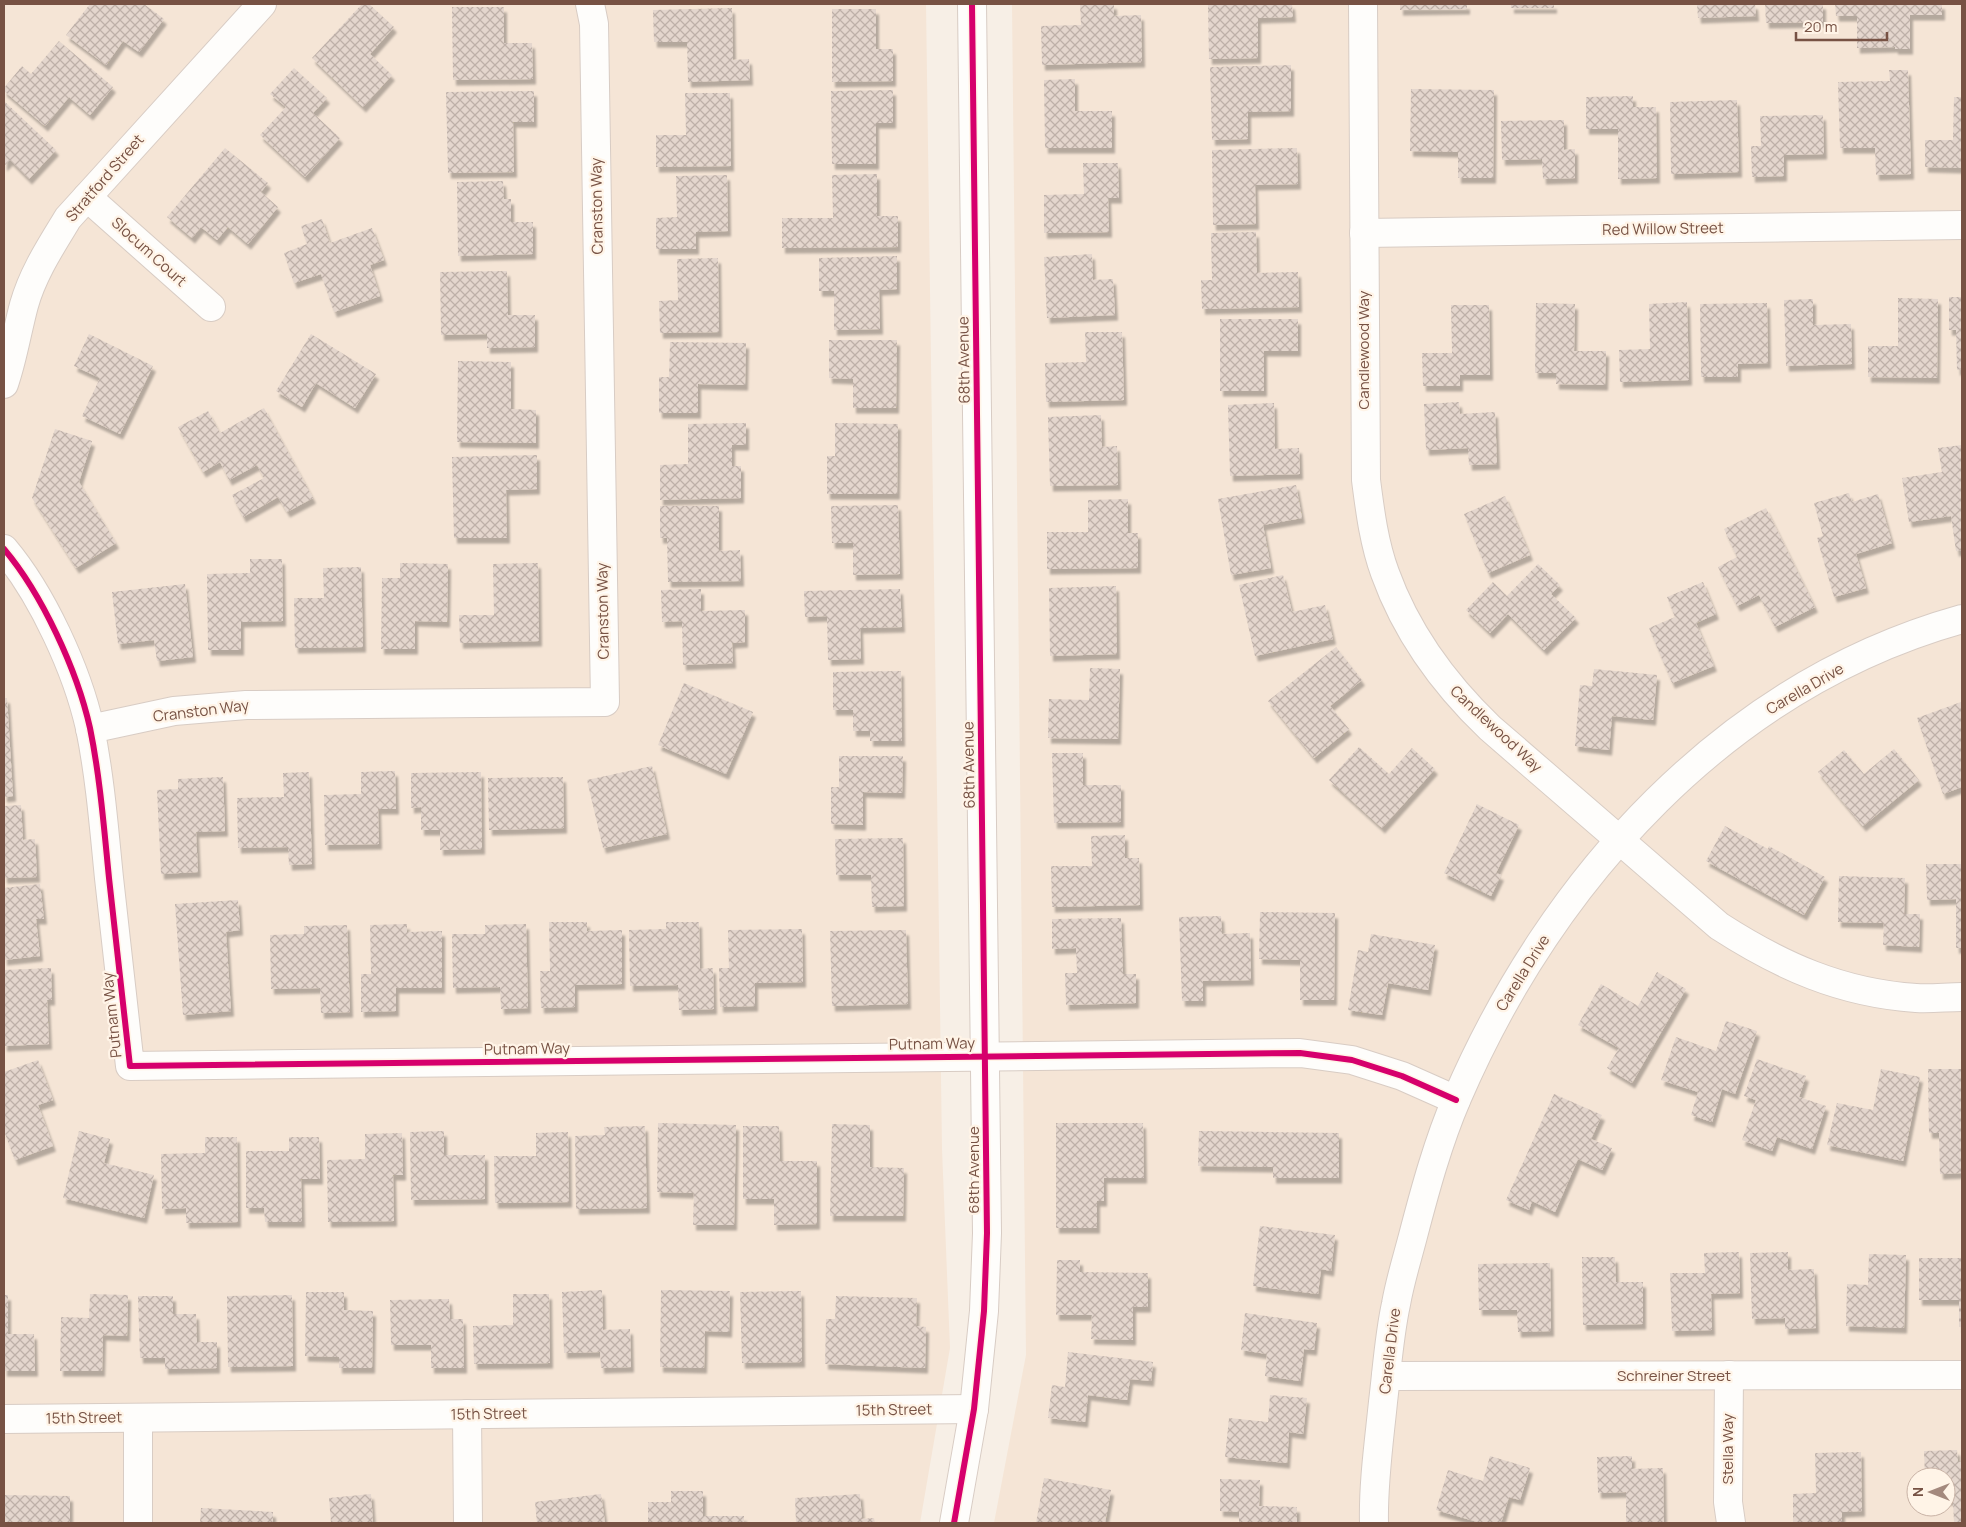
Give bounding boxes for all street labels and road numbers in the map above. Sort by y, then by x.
street label: Stratford Street [61,129,149,226]
street label: Cranston Way [585,157,608,254]
street label: Slocum Court [107,212,191,291]
street label: Red Willow Street [1602,217,1724,240]
street label: Candlewood Way [1353,291,1374,409]
street label: 68th Avenue [952,316,975,404]
street label: Cranston Way [591,562,614,659]
street label: Carella Drive [1762,658,1848,719]
street label: Candlewood Way [1446,680,1547,777]
street label: Cranston Way [152,694,250,727]
street label: 68th Avenue [957,721,980,809]
street label: Carella Drive [1491,930,1555,1015]
street label: Putnam Way [97,971,126,1059]
street label: Putnam Way [889,1032,975,1055]
street label: Putnam Way [484,1037,570,1060]
street label: 68th Avenue [963,1126,984,1214]
street label: Carella Drive [1374,1307,1405,1395]
street label: Schreiner Street [1617,1365,1731,1386]
street label: 15th Street [856,1398,932,1421]
street label: 15th Street [451,1402,527,1425]
street label: 15th Street [46,1406,122,1429]
street label: Stella Way [1717,1413,1738,1485]

